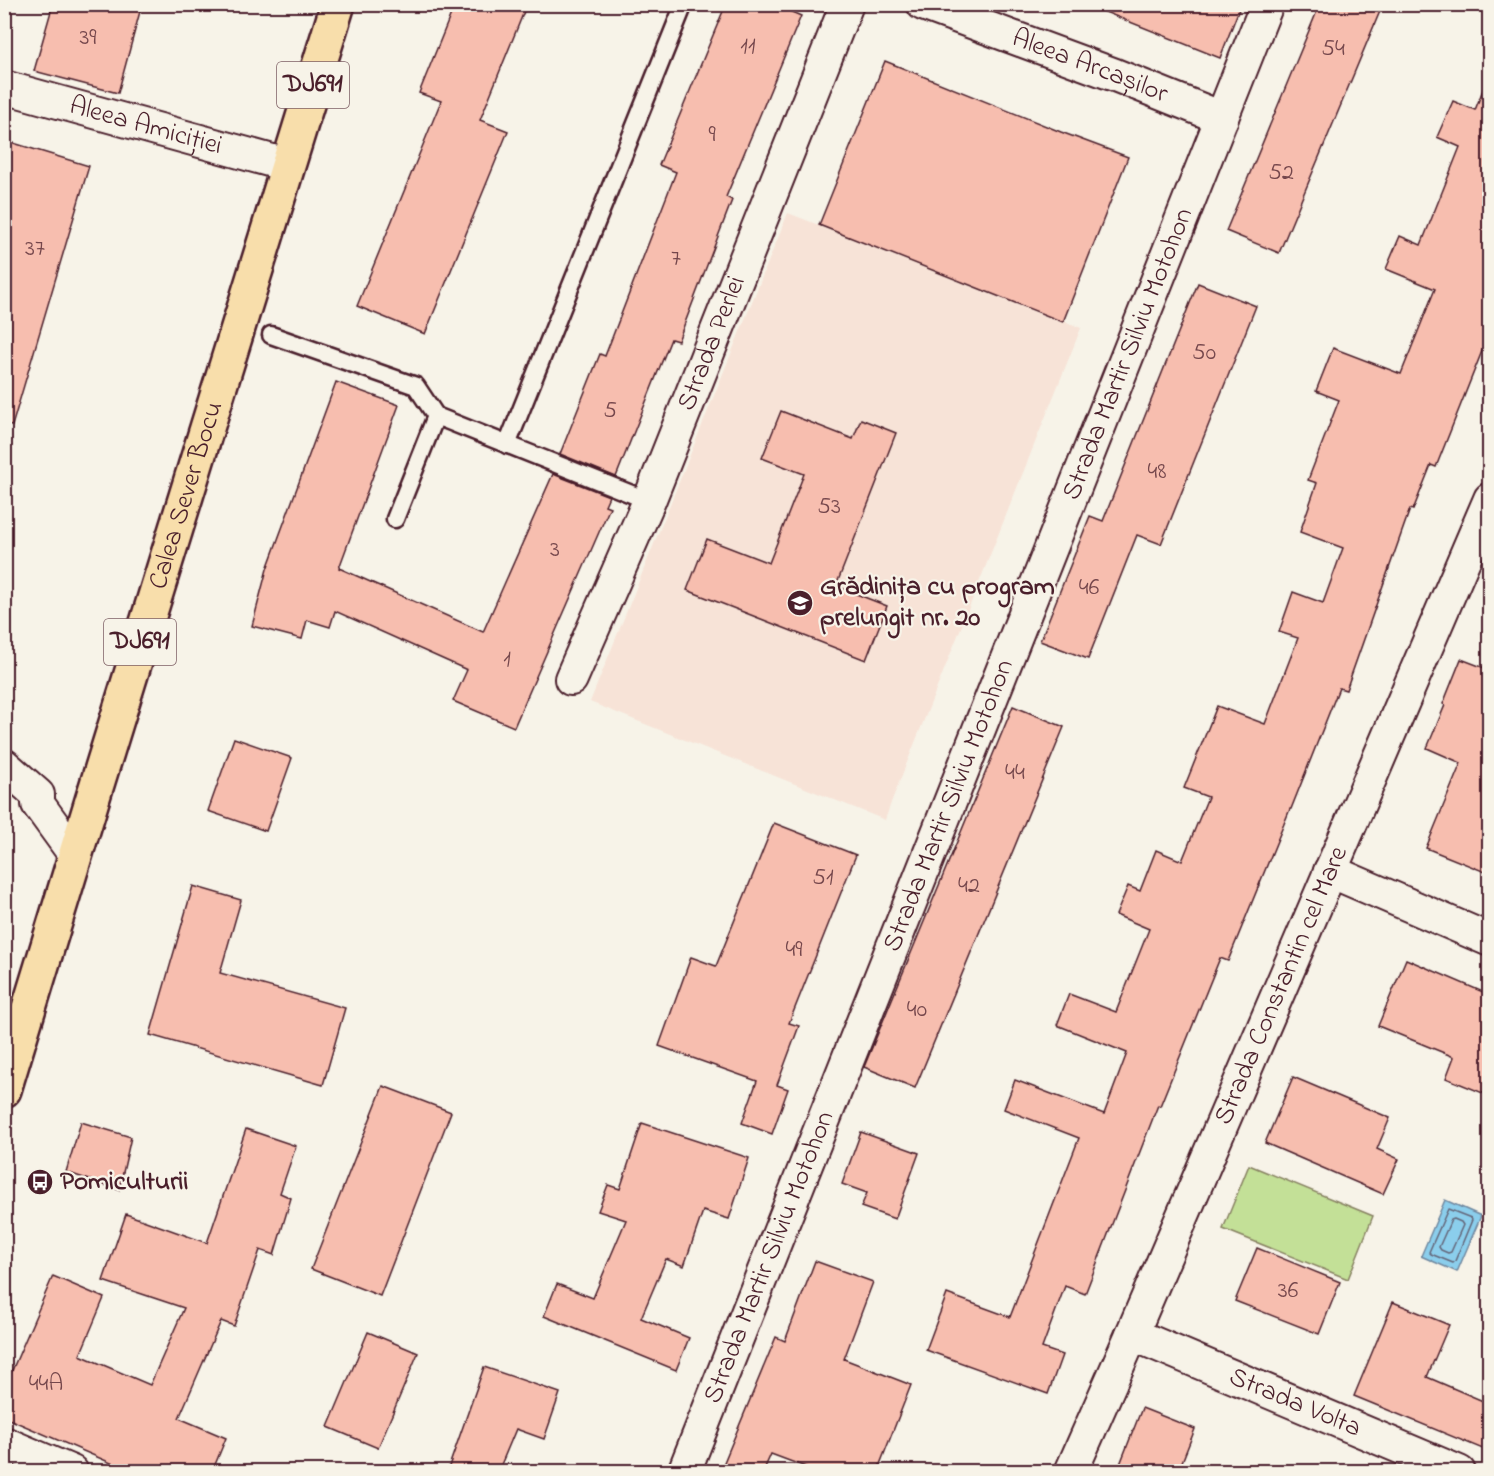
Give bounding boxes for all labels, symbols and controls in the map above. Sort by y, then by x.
street label: Aleea Arcașilor [1006,19,1174,114]
house number: 39 [79,21,97,56]
house number: 11 [740,30,756,65]
house number: 54 [1321,32,1345,67]
road number: DJ691 [277,62,349,108]
street label: Aleea Amiciției [65,86,227,166]
house number: 9 [708,118,716,153]
house number: 52 [1268,156,1294,191]
street label: Strada Martir Silviu Motohon [1052,202,1204,506]
house number: 37 [25,232,45,267]
house number: 7 [671,242,681,277]
street label: Strada Perlei [667,270,756,417]
house number: 50 [1192,336,1216,371]
house number: 5 [603,394,617,429]
street label: Calea Sever Bocu [139,396,234,594]
house number: 48 [1148,455,1166,490]
house number: 53 [817,490,841,525]
house number: 3 [550,533,560,568]
place label: Grădinița cu program prelungit nr. 20 [820,568,1055,639]
house number: 46 [1079,571,1100,606]
school or university icon: Grădinița cu program prelungit nr. 20 [785,588,815,618]
road number: DJ691 [104,619,176,665]
house number: 1 [503,643,511,678]
street label: Strada Martir Silviu Motohon [873,654,1024,958]
house number: 44 [1005,756,1025,791]
street label: Strada Constantin cel Mare [1204,839,1359,1131]
house number: 51 [812,861,834,896]
house number: 42 [958,869,980,904]
house number: 49 [785,933,803,968]
house number: 40 [907,993,927,1028]
street label: Strada Martir Silviu Motohon [694,1105,845,1409]
place label: Pomiculturii [60,1163,188,1202]
bus stop icon: Pomiculturii [25,1167,55,1197]
house number: 36 [1278,1274,1299,1309]
street label: Strada Volta [1223,1358,1367,1448]
house number: 44A [29,1367,63,1402]

